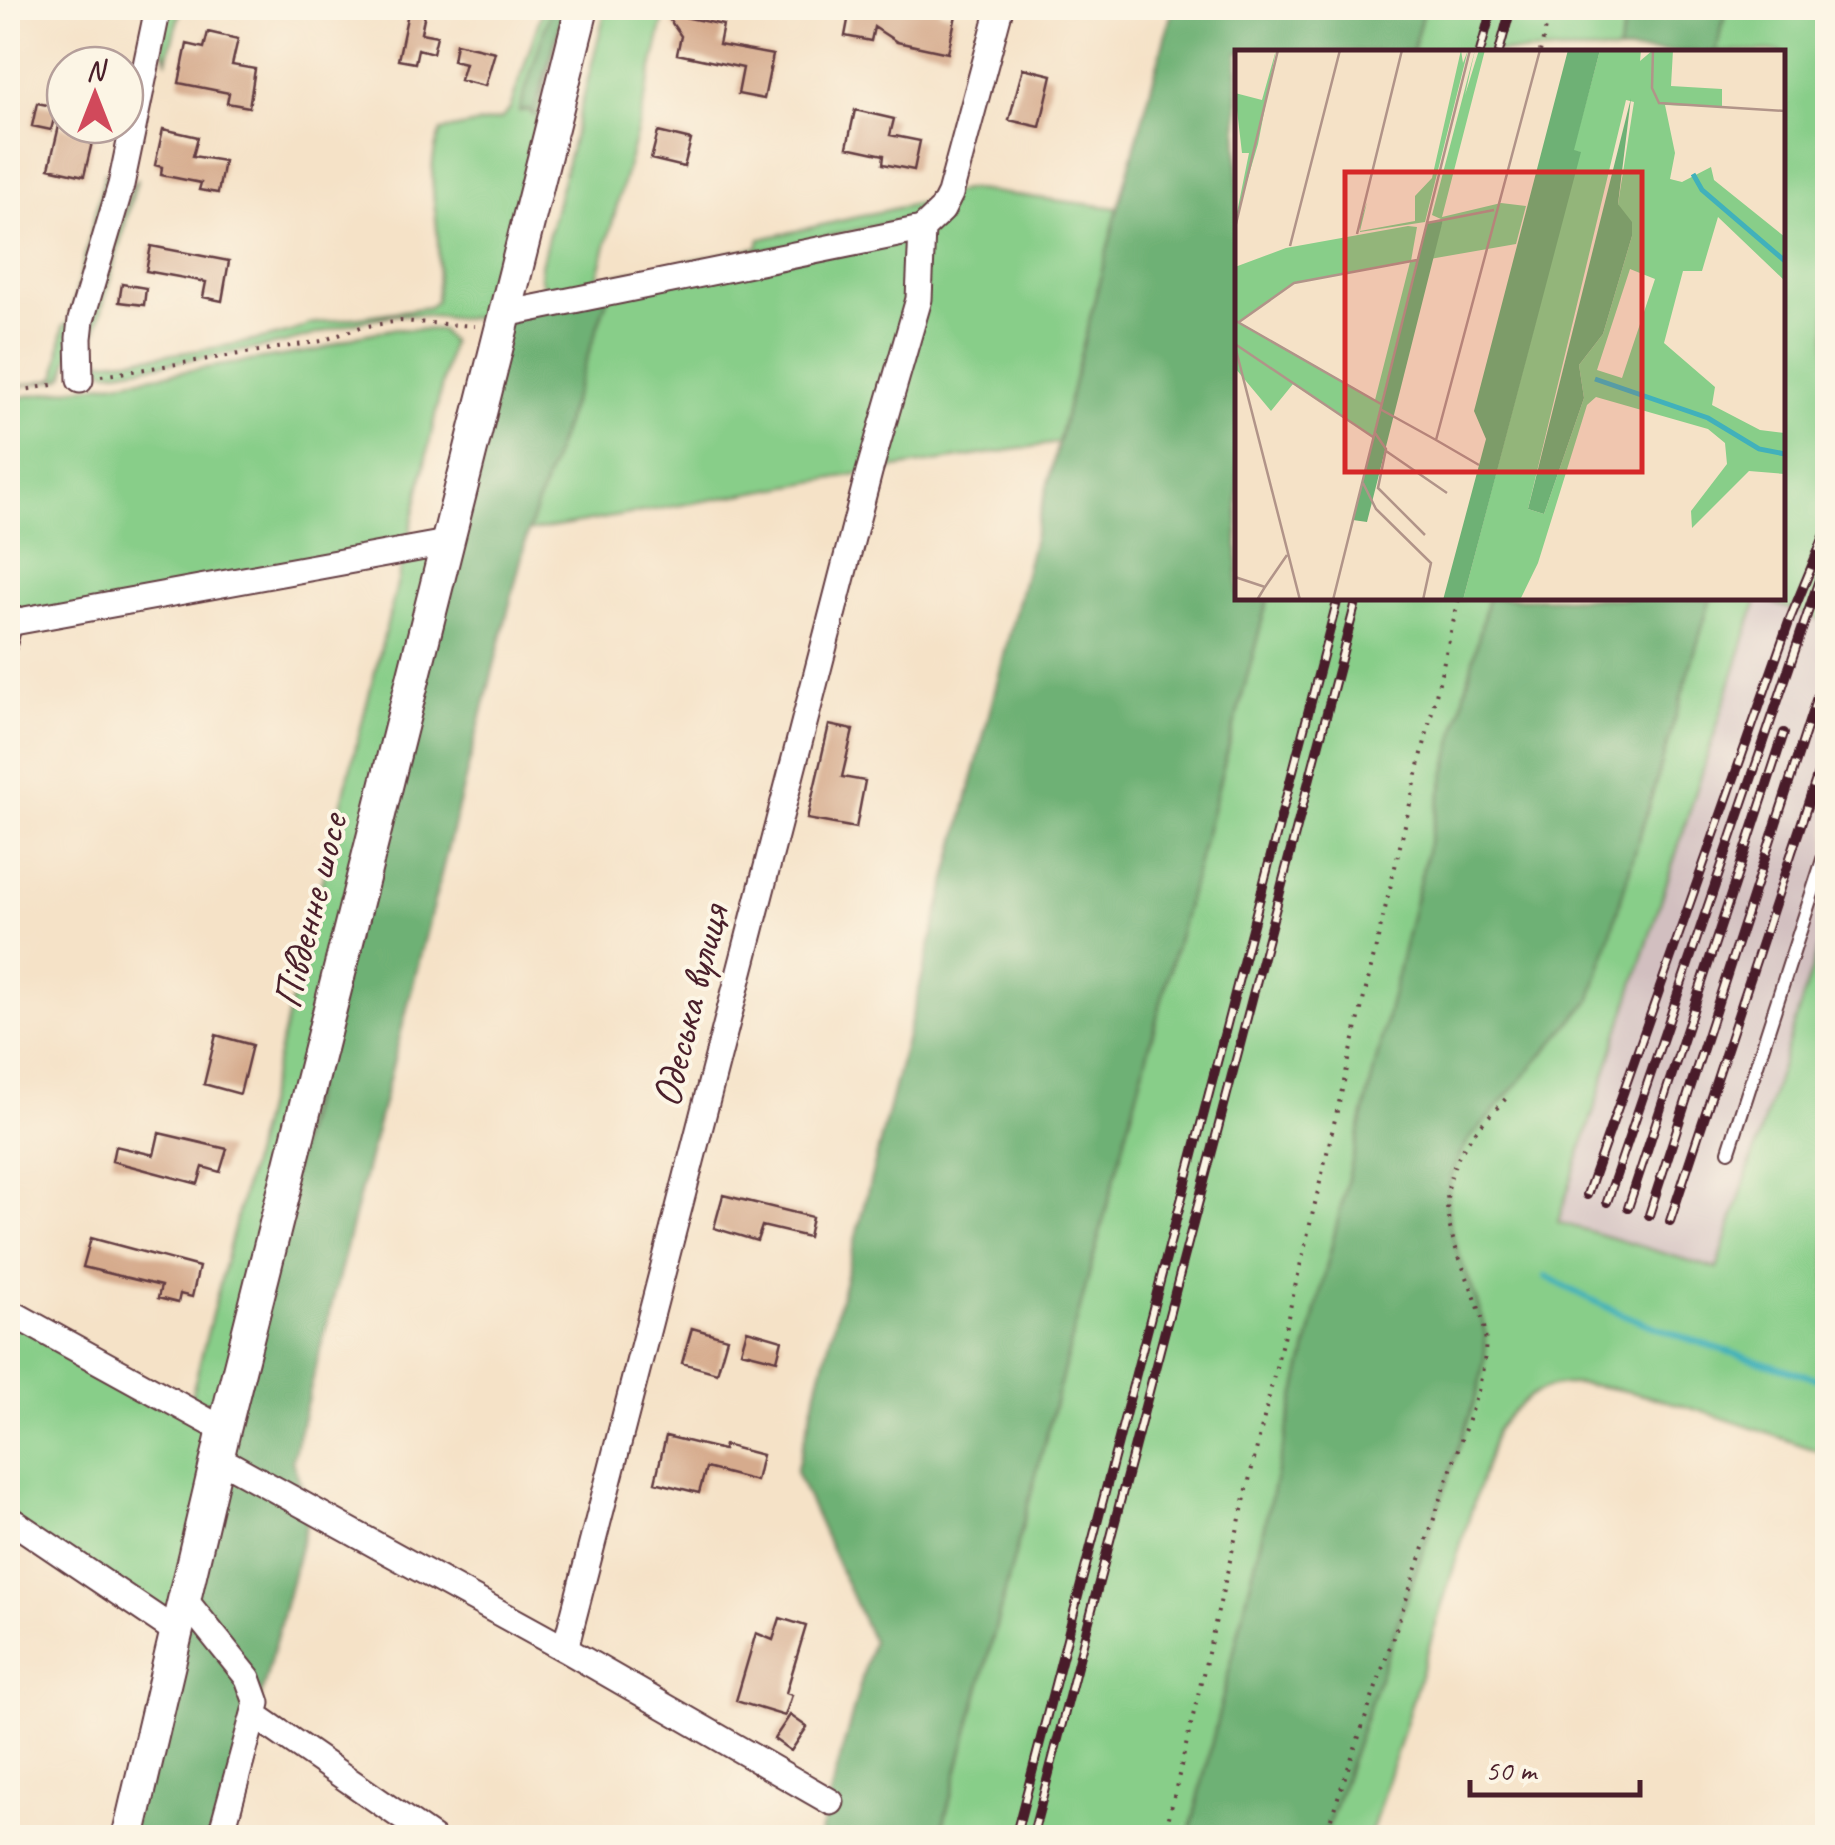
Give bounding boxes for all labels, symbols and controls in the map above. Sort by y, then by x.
north arrow [45,45,145,145]
inset map [1235,50,1785,600]
text: N [86,53,108,88]
street label: Південне шосе [260,805,360,1014]
street label: Одеська вулиця [639,897,741,1112]
scale bar [1470,1735,1640,1797]
text: 50 m [1485,1751,1538,1789]

